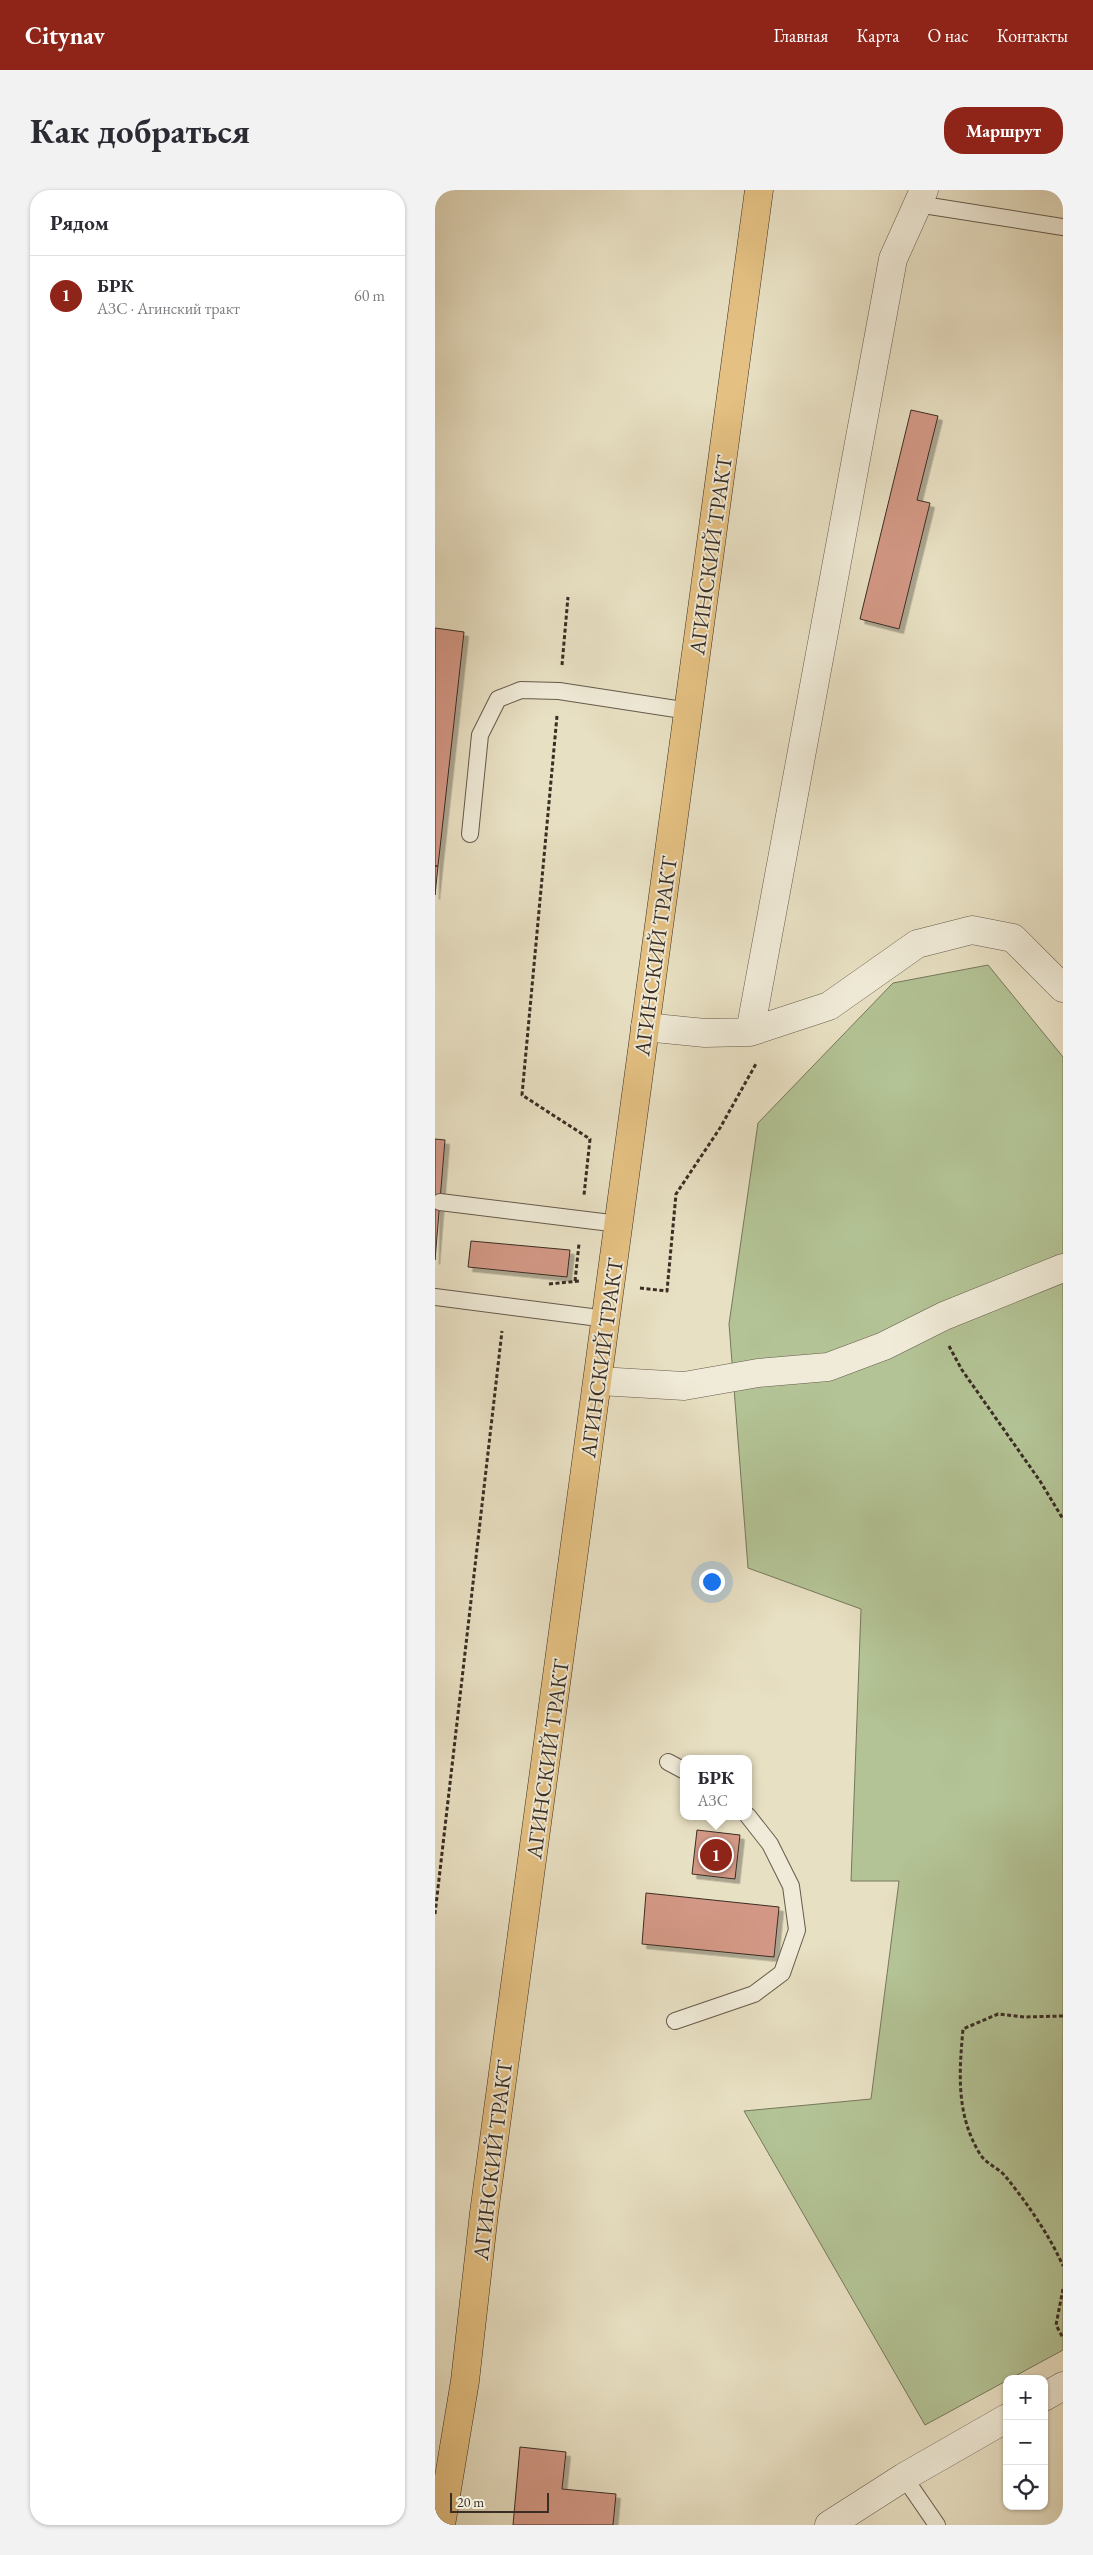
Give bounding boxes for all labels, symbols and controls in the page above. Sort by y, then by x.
text: Citynav [25,20,105,51]
text: Главная [774,24,828,47]
text: Карта [856,24,899,47]
text: О нас [927,24,969,47]
text: Контакты [997,24,1068,47]
button: Маршрут [944,107,1063,154]
text: Как добраться [30,108,250,153]
text: Рядом [50,209,109,236]
text: БРК [97,273,134,298]
text: 1 [62,285,70,306]
text: 60 m [354,285,385,306]
text: АЗС · Агинский тракт [97,298,240,319]
street label: АГИНСКИЙ ТРАКТ [682,453,739,658]
street label: АГИНСКИЙ ТРАКТ [627,854,684,1059]
street label: АГИНСКИЙ ТРАКТ [573,1256,630,1461]
your location [699,1569,725,1595]
street label: АГИНСКИЙ ТРАКТ [519,1657,576,1862]
popup [680,1755,752,1820]
text: БРК [698,1765,734,1790]
text: АЗС [698,1790,728,1811]
pin: 1 [700,1836,732,1874]
street label: АГИНСКИЙ ТРАКТ [466,2058,519,2263]
map controls [1003,2375,1048,2510]
button: + [1003,2375,1048,2420]
button: − [1003,2420,1048,2465]
button: locate [1003,2465,1048,2510]
scale bar [450,2490,549,2513]
text: 20 m [457,2493,484,2511]

